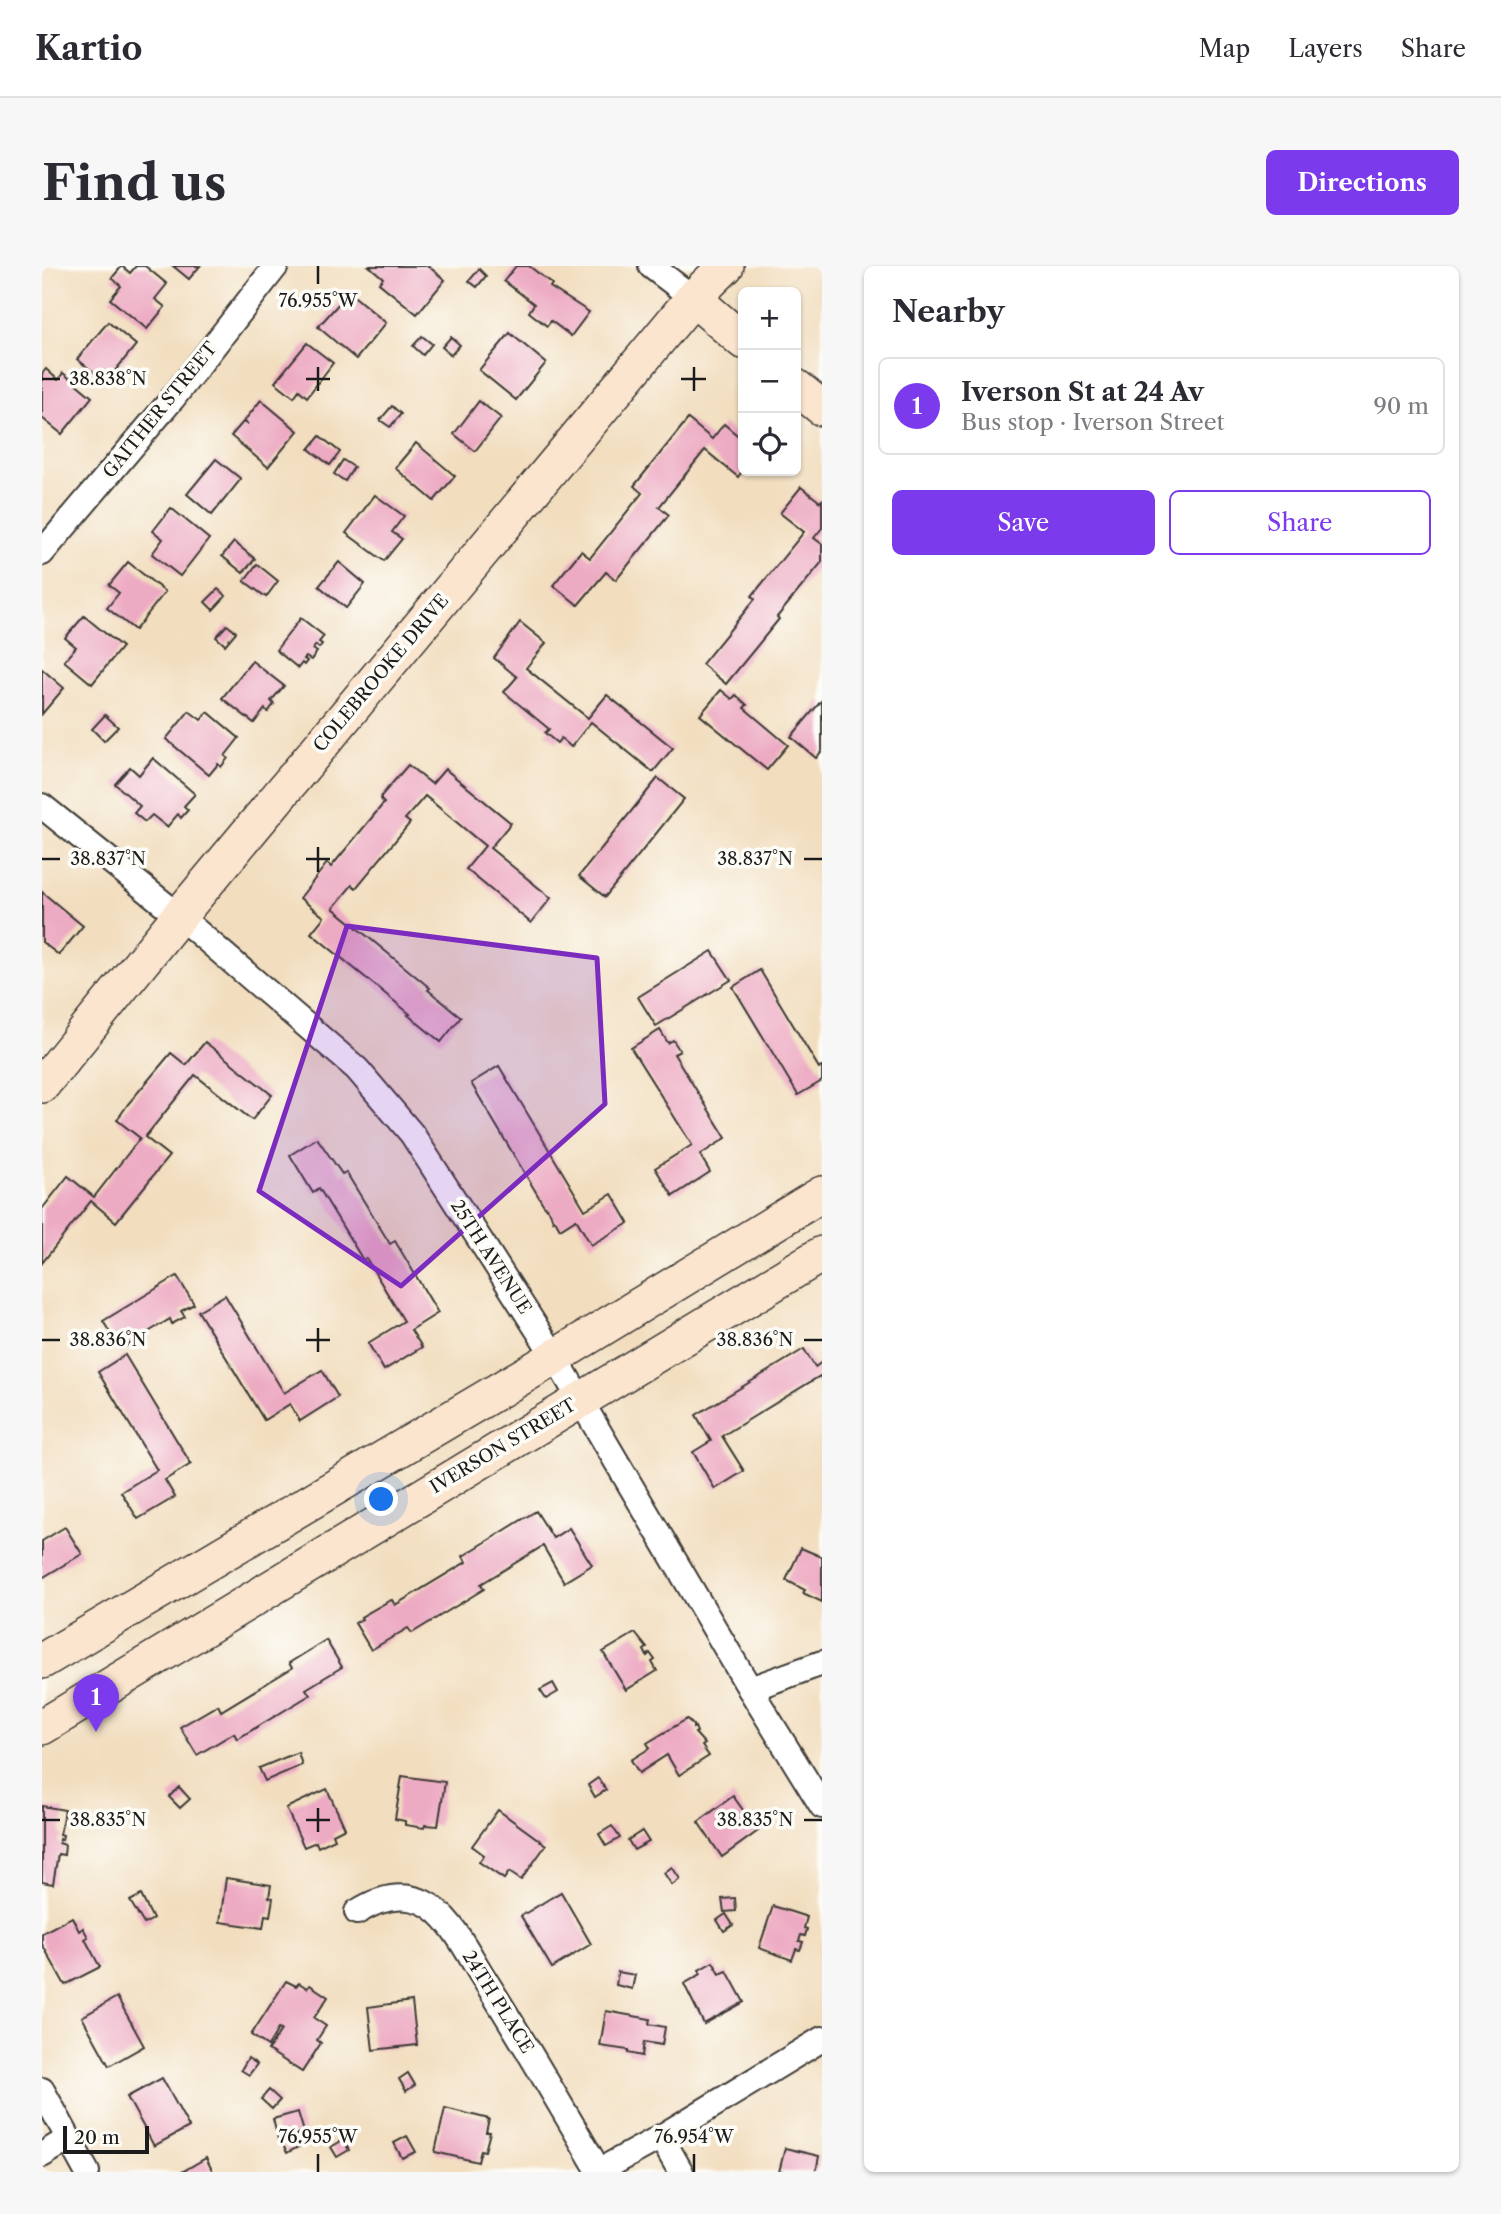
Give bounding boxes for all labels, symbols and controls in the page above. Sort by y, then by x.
text: Kartio [35,28,143,69]
text: Map [1199,34,1250,63]
text: Layers [1288,34,1363,63]
text: Share [1401,34,1466,63]
button: Directions [1266,150,1459,215]
text: Find us [42,152,226,213]
map controls [738,287,801,476]
button: + [738,287,801,350]
text: 76.955°W [278,290,359,312]
text: Nearby [892,293,1005,330]
street label: GAITHER STREET [98,337,222,482]
button: − [738,350,801,413]
text: 38.838°N [69,368,147,390]
text: Iverson St at 24 Av [961,376,1204,408]
text: 1 [912,392,922,420]
text: 90 m [1373,392,1429,420]
text: Bus stop · Iverson Street [961,408,1225,436]
button: locate [738,413,801,476]
button: Save [892,490,1155,555]
button: Share [1169,490,1431,555]
street label: COLEBROOKE DRIVE [309,590,453,756]
text: 38.837°N [70,848,146,870]
text: 38.837°N [717,848,793,870]
street label: 25TH AVENUE [446,1196,536,1318]
text: 38.836°N [70,1329,147,1351]
text: 38.836°N [717,1329,794,1351]
street label: IVERSON STREET [426,1393,580,1498]
your location [364,1482,398,1516]
pin: 1 [73,1674,119,1732]
text: 38.835°N [70,1809,146,1831]
text: 38.835°N [717,1809,793,1831]
street label: 24TH PLACE [458,1947,538,2057]
scale bar [63,2123,149,2155]
text: 20 m [74,2126,120,2149]
text: 76.955°W [278,2126,359,2148]
text: 76.954°W [654,2126,735,2148]

